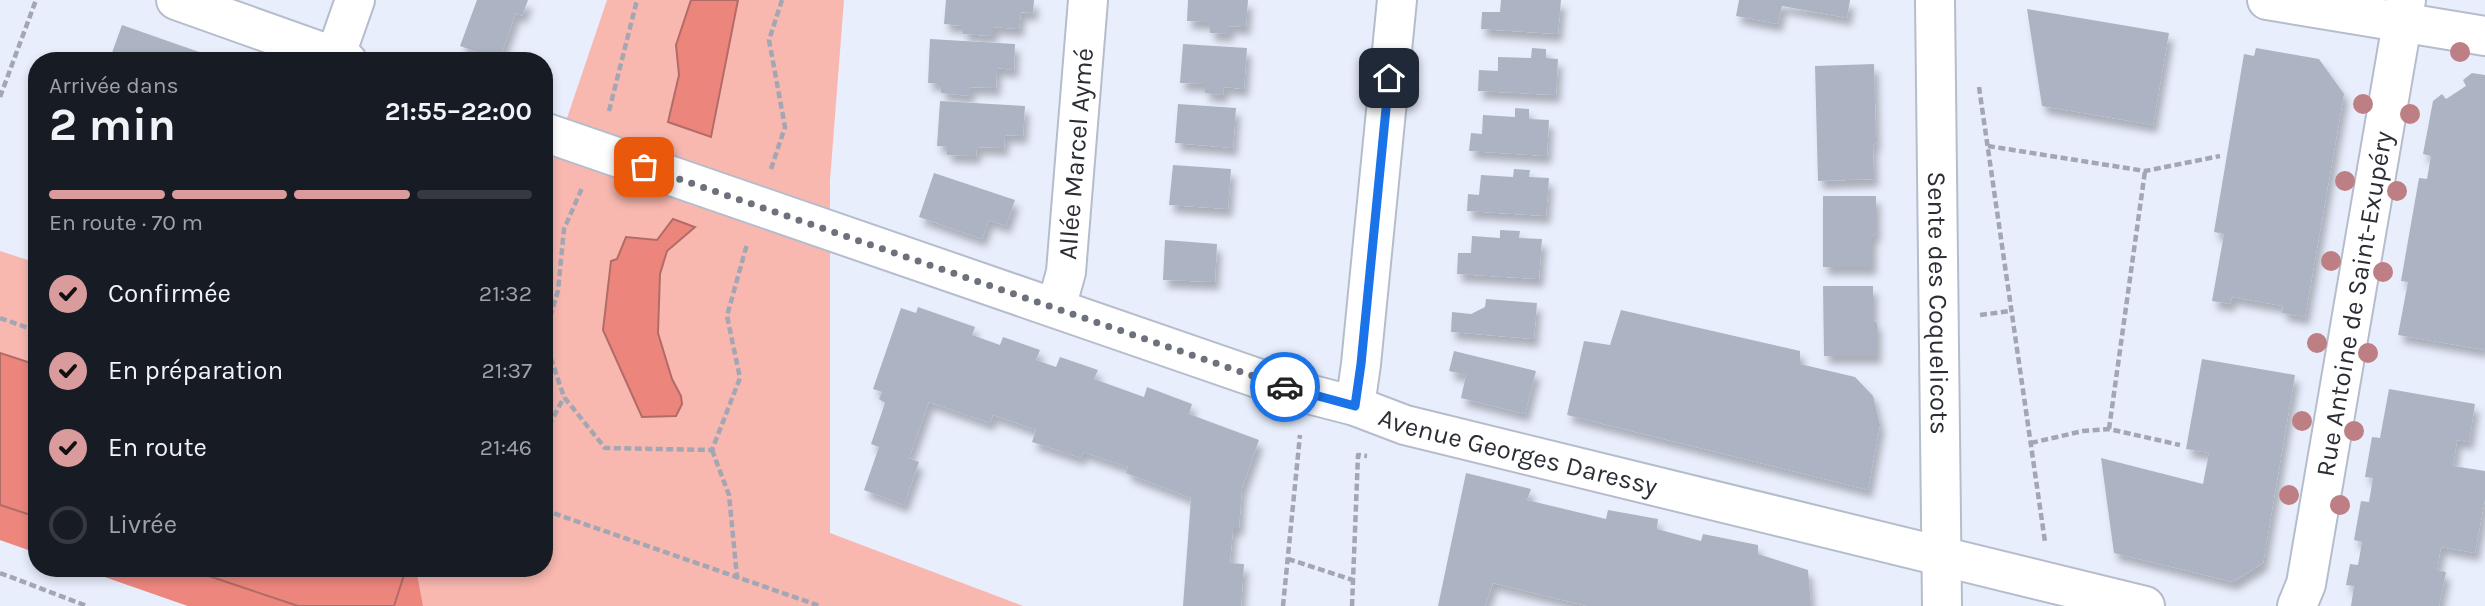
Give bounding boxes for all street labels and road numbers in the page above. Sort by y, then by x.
street label: Allée Marcel Aymé [1052,47,1100,261]
street label: Rue Antoine de Saint-Exupéry [2310,129,2399,479]
street label: Sente des Coquelicots [1921,171,1955,435]
street label: Avenue Georges Daressy [1374,401,1661,502]

